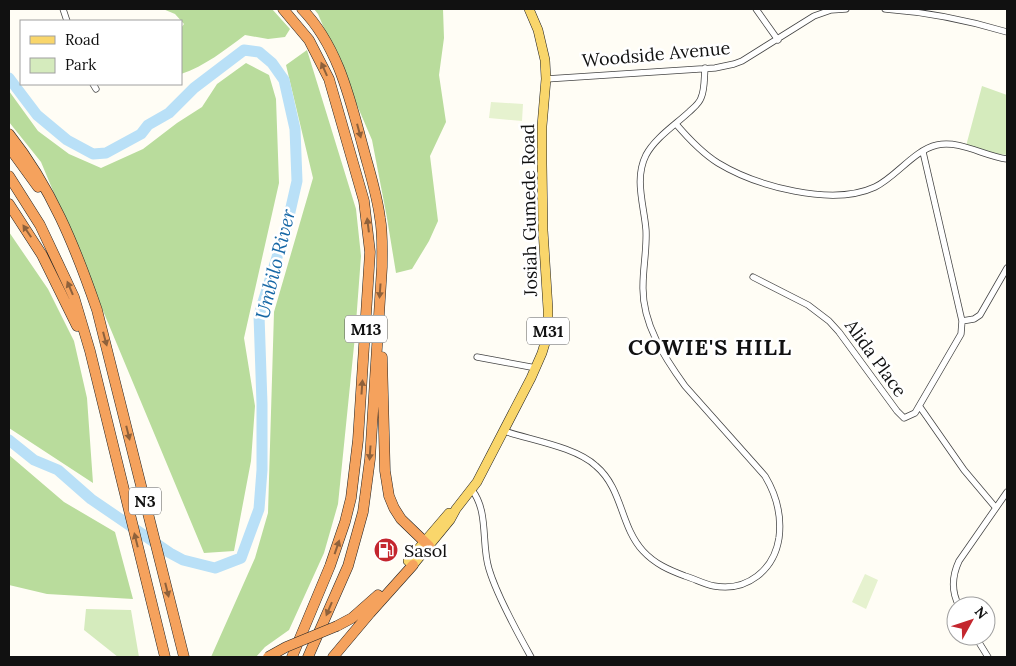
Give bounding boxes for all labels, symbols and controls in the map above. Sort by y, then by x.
legend [20,20,182,85]
text: Road [65,30,100,49]
street label: Woodside Avenue [581,36,731,72]
text: Park [65,55,96,74]
one-way arrow [320,62,328,76]
street label: Josiah Gumede Road [516,123,542,297]
one-way arrow [355,124,363,139]
water label: Umbilo River [250,206,300,322]
one-way arrow [364,217,372,233]
one-way arrow [22,224,32,237]
one-way arrow [66,280,74,295]
one-way arrow [376,283,384,299]
street label: Alida Place [840,314,912,401]
road number: M13 [345,316,387,342]
road number: M31 [527,318,569,344]
one-way arrow [101,332,109,347]
district label: COWIE'S HILL [628,333,792,361]
one-way arrow [358,379,366,395]
one-way arrow [124,425,132,440]
one-way arrow [366,445,374,461]
road number: N3 [129,488,161,514]
one-way arrow [131,532,139,547]
fuel station icon: Sasol [373,537,399,563]
one-way arrow [333,539,341,554]
place label: Sasol [404,539,447,562]
one-way arrow [163,583,171,598]
north arrow [946,596,996,646]
one-way arrow [325,602,333,616]
text: N [971,603,991,623]

